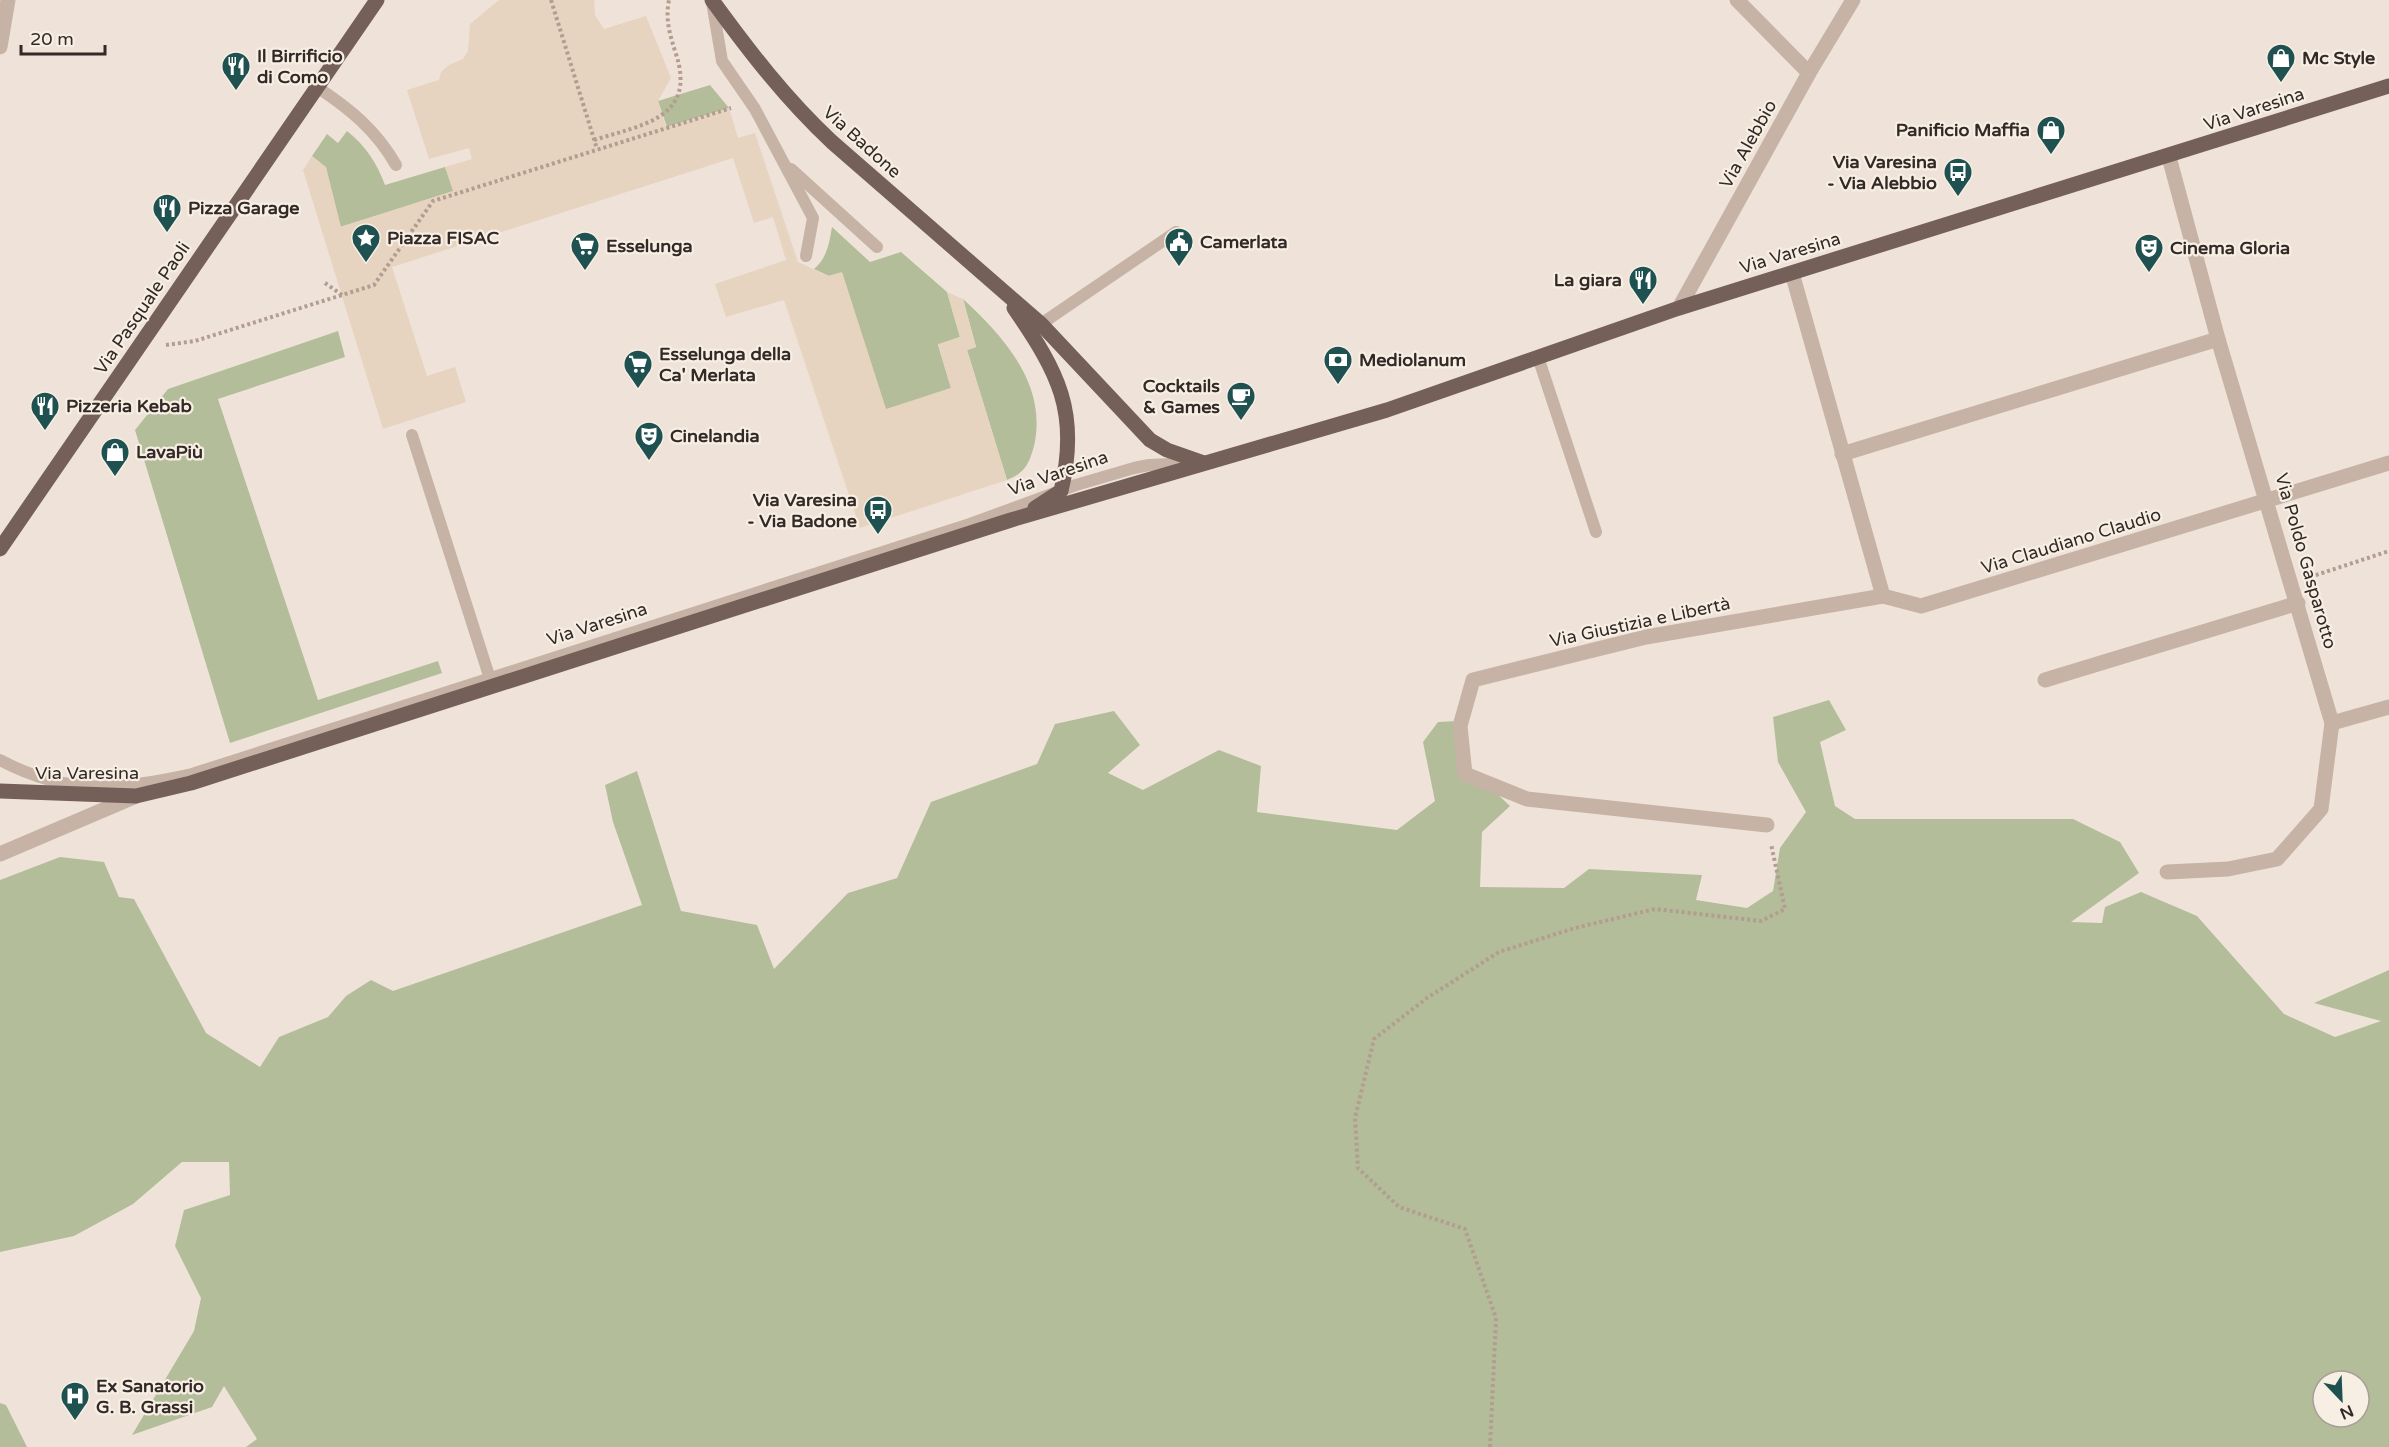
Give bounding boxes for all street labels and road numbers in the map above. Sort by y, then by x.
street label: Via Varesina [2201,82,2307,136]
street label: Via Alebbio [1715,96,1781,192]
street label: Via Badone [818,101,906,183]
street label: Via Varesina [1737,227,1843,279]
street label: Via Pasquale Paoli [89,237,195,379]
street label: Via Varesina [1005,446,1111,500]
street label: Via Poldo Gasparotto [2270,471,2342,651]
street label: Via Claudiano Claudio [1978,503,2164,579]
street label: Via Giustizia e Libertà [1548,592,1732,652]
street label: Via Varesina [544,597,650,651]
street label: Via Varesina [35,762,139,784]

